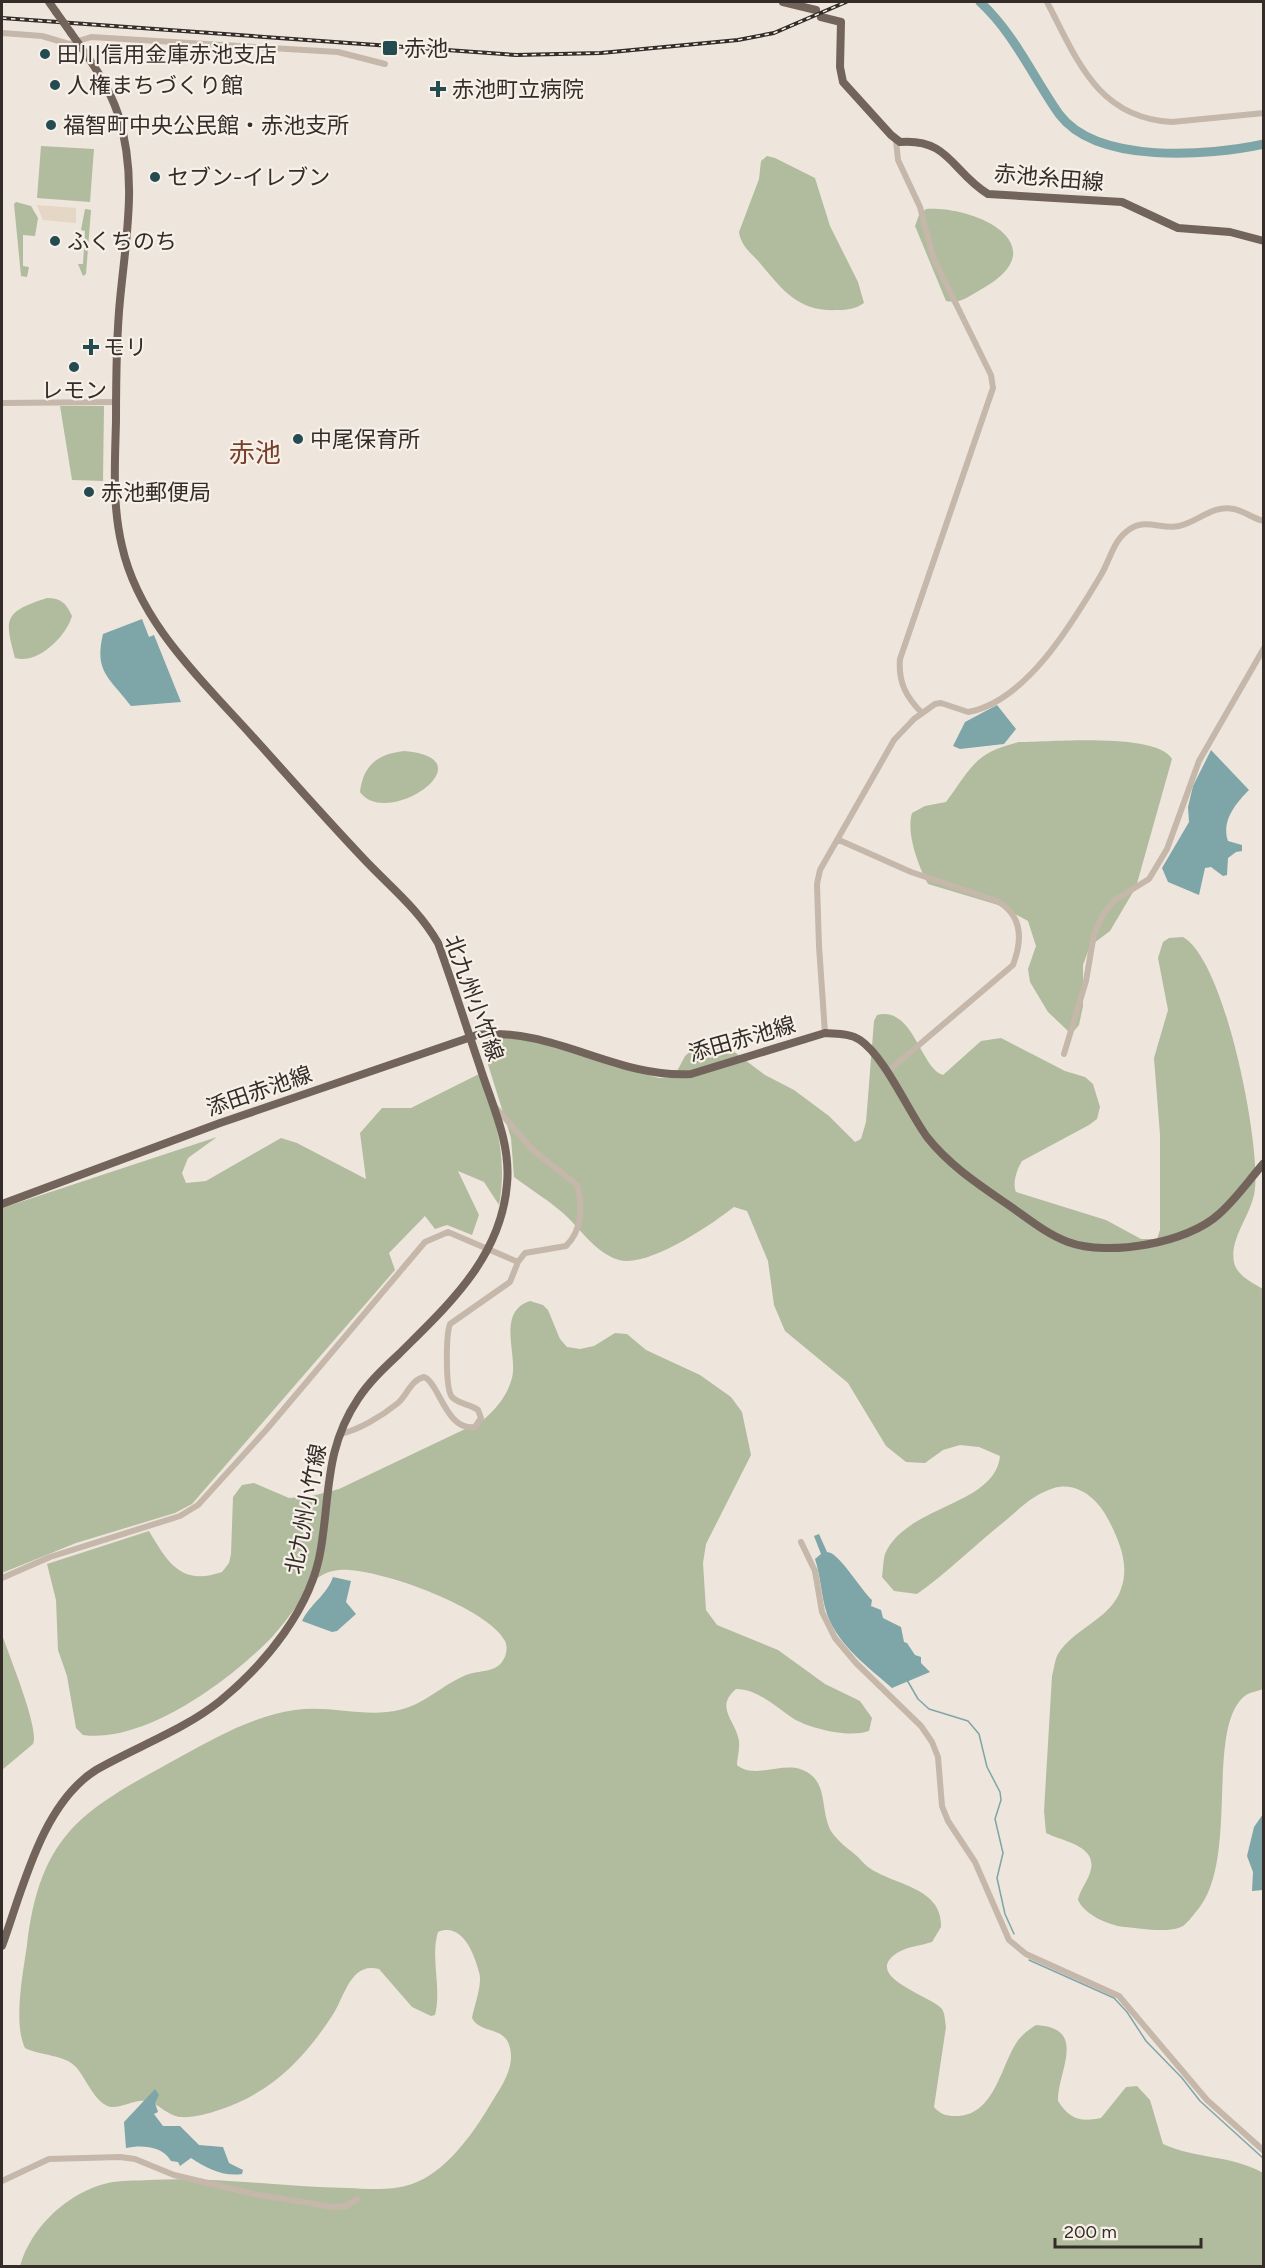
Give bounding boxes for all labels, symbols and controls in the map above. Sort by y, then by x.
place label: 赤池 [404,35,448,62]
marker: 赤池 [381,39,399,57]
place label: 田川信用金庫赤池支店 [57,41,277,68]
marker: 田川信用金庫赤池支店 [38,47,52,61]
place label: 人権まちづくり館 [67,72,243,99]
place label: 赤池町立病院 [452,76,584,103]
marker: 人権まちづくり館 [48,78,62,92]
marker: 赤池町立病院 [429,80,447,98]
place label: 福智町中央公民館・赤池支所 [63,112,349,139]
marker: 福智町中央公民館・赤池支所 [44,118,58,132]
street label: 赤池糸田線 [993,160,1105,196]
place label: セブン-イレブン [167,164,330,191]
marker: セブン-イレブン [148,170,162,184]
place label: ふくちのち [67,228,177,255]
marker: ふくちのち [48,234,62,248]
place label: モリ [103,334,147,361]
marker: モリ [84,340,98,354]
marker: レモン [67,360,81,374]
place label: レモン [41,377,107,404]
place label: 中尾保育所 [310,426,420,453]
marker: 中尾保育所 [291,432,305,446]
district label: 赤池 [229,437,281,469]
place label: 赤池郵便局 [101,479,211,506]
marker: 赤池郵便局 [82,485,96,499]
street label: 北九州小竹線 [439,931,509,1065]
street label: 添田赤池線 [685,1011,799,1067]
street label: 添田赤池線 [203,1060,315,1122]
street label: 北九州小竹線 [280,1442,332,1576]
scale bar [1055,2211,1200,2249]
text: 200 m [1064,2221,1117,2243]

